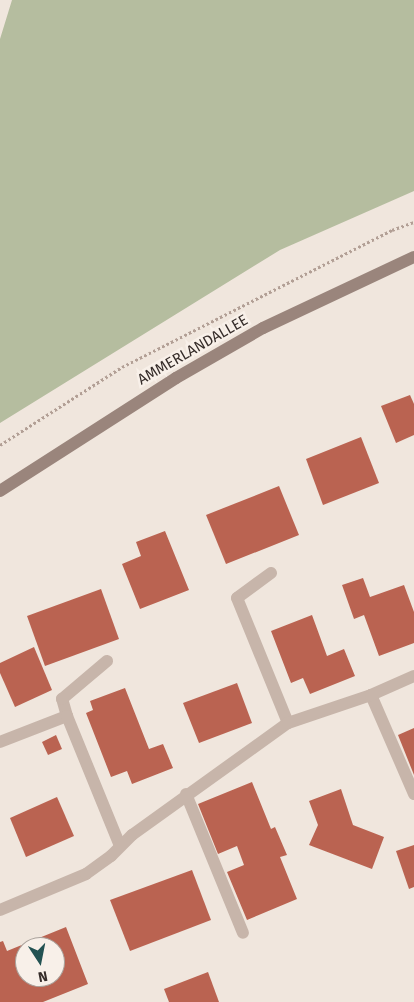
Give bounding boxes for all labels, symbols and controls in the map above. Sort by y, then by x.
street label: AMMERLANDALLEE [135,311,251,389]
north arrow [15,937,65,987]
text: N [37,967,49,985]

